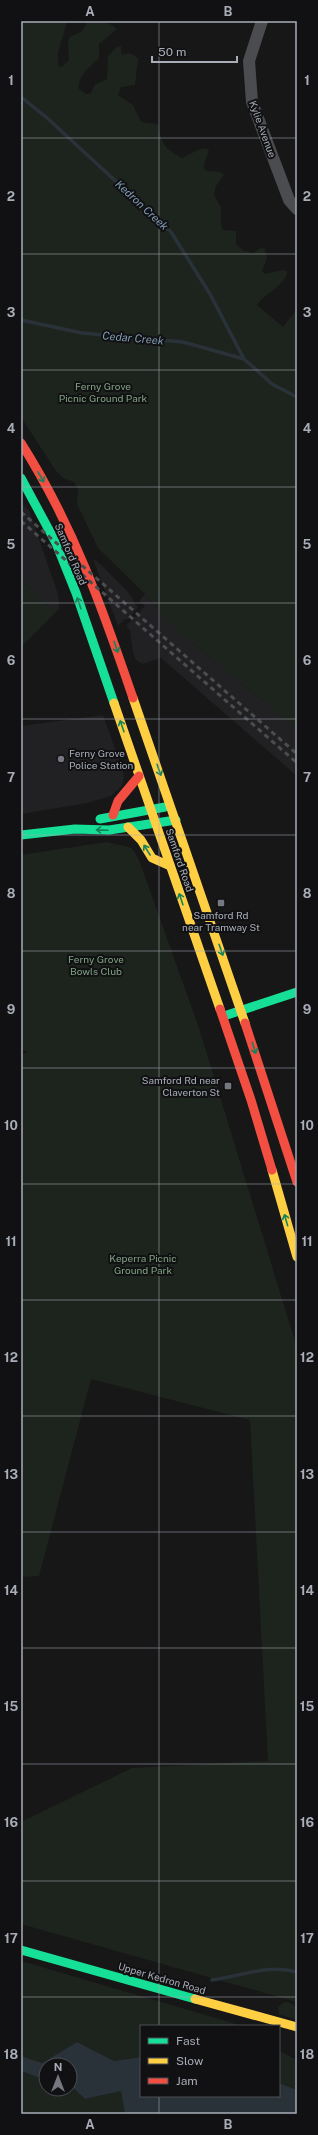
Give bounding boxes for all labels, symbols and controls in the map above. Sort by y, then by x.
text: A [85,4,95,19]
text: B [224,4,233,19]
scale bar [152,38,237,64]
text: 50 m [158,45,186,59]
text: 1 [8,73,14,88]
text: 1 [304,73,310,88]
street label: Kylie Avenue [247,99,279,159]
water label: Kedron Creek [113,178,171,232]
text: 2 [7,189,15,204]
text: 2 [303,189,311,204]
text: 3 [7,305,16,320]
text: 3 [303,305,312,320]
water label: Cedar Creek [102,329,164,347]
park label: Ferny Grove Picnic Ground Park [59,380,148,404]
text: 4 [7,421,16,436]
text: 4 [303,421,312,436]
one-way arrow [38,471,46,483]
street label: Samford Road [53,521,89,587]
text: 5 [7,537,16,552]
text: 5 [303,537,312,552]
one-way arrow [75,597,83,609]
one-way arrow [113,640,120,653]
text: 6 [7,653,16,668]
text: 6 [303,653,312,668]
one-way arrow [117,720,125,732]
place label: Ferny Grove Police Station [69,747,134,771]
marker: Ferny Grove Police Station [56,754,66,764]
one-way arrow [156,763,163,776]
text: 7 [7,770,15,785]
text: 7 [303,770,311,785]
one-way arrow [96,826,109,834]
street label: Samford Road [164,827,196,893]
one-way arrow [142,844,150,856]
text: 8 [7,886,16,901]
text: 8 [303,886,312,901]
one-way arrow [177,893,185,905]
marker: Samford Rd near Tramway St [216,898,226,908]
place label: Samford Rd near Tramway St [182,909,260,933]
one-way arrow [218,943,225,956]
park label: Ferny Grove Bowls Club [68,953,124,977]
text: 9 [7,1002,15,1017]
text: 9 [303,1002,311,1017]
one-way arrow [251,1041,259,1053]
place label: Samford Rd near Claverton St [142,1074,220,1098]
marker: Samford Rd near Claverton St [223,1081,233,1091]
text: 10 [4,1118,18,1133]
text: 10 [300,1118,314,1133]
one-way arrow [282,1213,289,1226]
text: 11 [5,1234,17,1249]
text: 11 [301,1234,313,1249]
park label: Keperra Picnic Ground Park [109,1252,177,1276]
text: 12 [4,1350,18,1365]
text: 12 [300,1350,314,1365]
text: 13 [4,1467,18,1482]
text: 13 [300,1467,314,1482]
text: 14 [4,1583,19,1598]
text: 14 [300,1583,315,1598]
text: 15 [4,1699,18,1714]
text: 15 [300,1699,314,1714]
text: 16 [4,1815,18,1830]
text: 16 [300,1815,314,1830]
text: 17 [4,1931,18,1946]
text: 17 [300,1931,314,1946]
street label: Upper Kedron Road [117,1960,207,1996]
legend [140,2025,280,2097]
text: Fast [176,2034,201,2048]
text: 18 [4,2047,18,2062]
text: 18 [300,2047,314,2062]
text: Slow [176,2054,204,2068]
north arrow [38,2057,78,2097]
text: N [54,2061,62,2073]
text: Jam [176,2074,198,2088]
text: A [85,2117,95,2132]
text: B [224,2117,233,2132]

